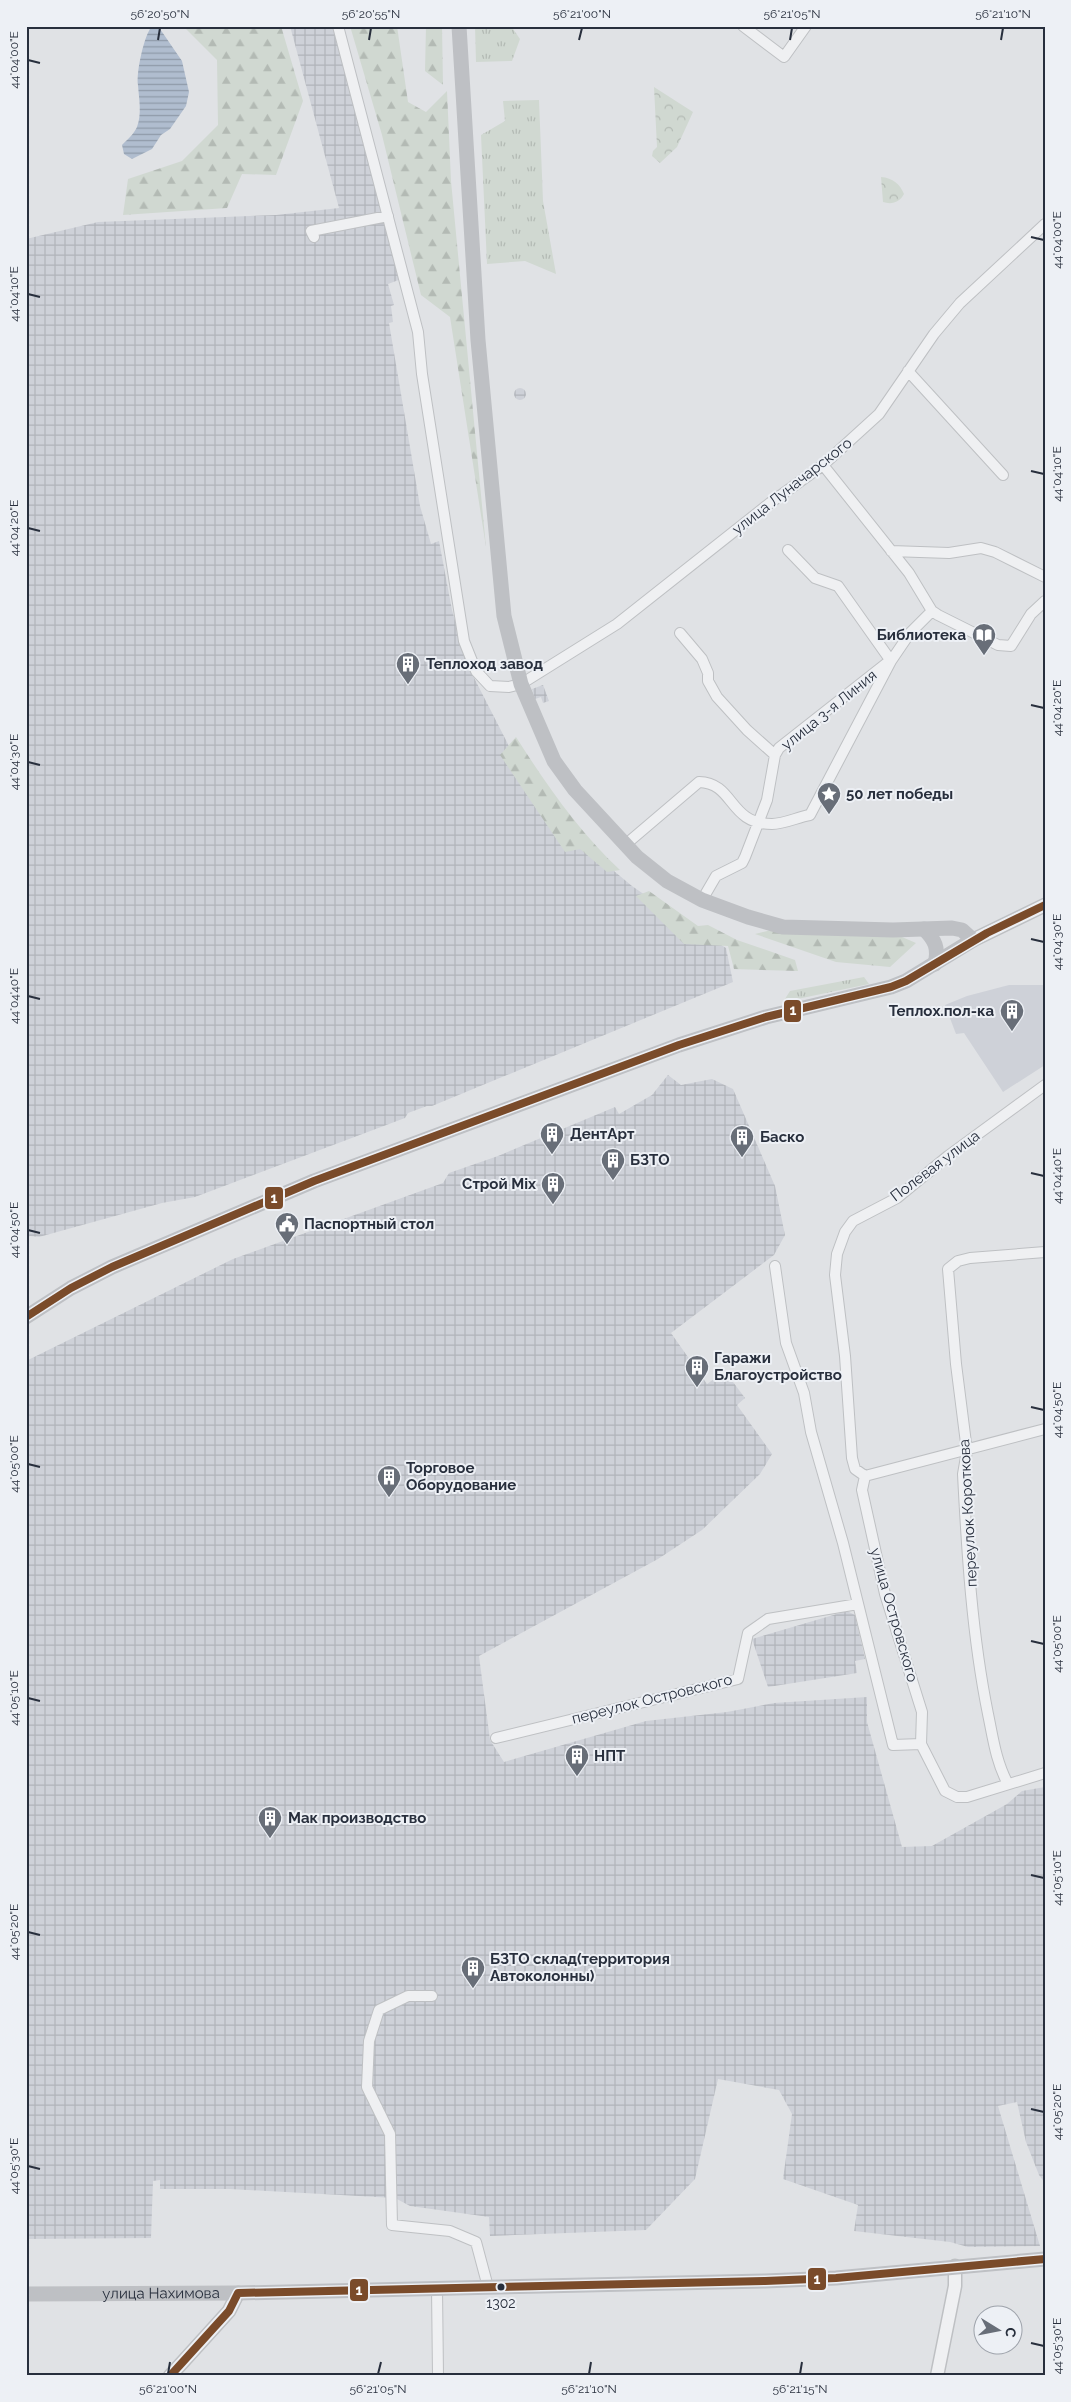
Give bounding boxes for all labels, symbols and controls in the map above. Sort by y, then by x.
text: 56°20'50"N [130,7,190,21]
text: 56°20'55"N [342,7,400,21]
text: 56°21'00"N [553,7,611,21]
text: 56°21'05"N [763,7,821,21]
text: 56°21'10"N [975,7,1031,21]
text: 44°04'00"E [7,31,21,89]
text: 44°04'00"E [1050,211,1064,269]
text: 44°04'10"E [7,266,21,322]
street label: улица Луначарского [729,434,855,538]
text: 44°04'10"E [1050,446,1064,502]
text: 44°04'20"E [7,500,21,556]
library icon: Библиотека [971,622,997,656]
place label: Библиотека [877,626,966,644]
building icon: Теплоход завод [395,651,421,685]
place label: Теплоход завод [426,655,543,673]
street label: улица 3-я Линия [778,666,880,754]
text: 44°04'20"E [1050,680,1064,736]
text: 44°04'30"E [7,734,21,790]
place icon: 50 лет победы [816,781,842,815]
place label: 50 лет победы [846,785,953,803]
text: 44°04'30"E [1050,914,1064,970]
text: 44°04'40"E [7,968,21,1024]
building icon: Теплох.пол-ка [999,998,1025,1032]
line badge: 1 [783,999,802,1023]
text: 1 [790,1002,797,1018]
place label: Теплох.пол-ка [889,1002,994,1020]
building icon: ДентАрт [539,1121,565,1155]
building icon: Баско [729,1124,755,1158]
place label: ДентАрт [570,1125,635,1143]
street label: Полевая улица [887,1127,983,1205]
place label: Баско [760,1128,804,1146]
building icon: БЗТО [600,1147,626,1181]
text: 44°04'40"E [1050,1148,1064,1204]
place label: БЗТО [630,1151,669,1169]
building icon: Строй Mix [540,1171,566,1205]
place label: Строй Mix [462,1175,536,1193]
line badge: 1 [264,1186,284,1210]
text: 1 [271,1190,278,1206]
text: 44°04'50"E [7,1202,21,1258]
public building icon: Паспортный стол [274,1211,300,1245]
place label: Паспортный стол [304,1215,434,1233]
place label: Гаражи Благоустройство [714,1349,842,1384]
building icon: Гаражи Благоустройство [684,1354,710,1388]
text: 44°04'50"E [1050,1382,1064,1438]
text: 44°05'00"E [7,1435,21,1493]
street label: переулок Короткова [955,1439,981,1587]
place label: Торговое Оборудование [406,1459,516,1494]
building icon: Торговое Оборудование [376,1464,402,1498]
street label: улица Островского [866,1546,922,1684]
text: 44°05'00"E [1050,1615,1064,1673]
text: 44°05'10"E [7,1670,21,1726]
street label: переулок Островского [570,1670,734,1728]
building icon: НПТ [564,1743,590,1777]
place label: НПТ [594,1747,626,1765]
building icon: Мак производство [257,1805,283,1839]
place label: Мак производство [288,1809,426,1827]
text: 44°05'10"E [1050,1850,1064,1906]
text: 44°05'20"E [7,1904,21,1960]
place label: БЗТО склад(территория Автоколонны) [490,1950,670,1985]
building icon: БЗТО склад(территория Автоколонны) [460,1955,486,1989]
text: 44°05'20"E [1050,2084,1064,2140]
text: 44°05'30"E [7,2138,21,2194]
line badge: 1 [807,2267,827,2291]
text: 1 [814,2271,821,2287]
line badge: 1 [349,2278,369,2302]
text: 1 [356,2282,363,2298]
marker: 1302 [496,2282,506,2292]
street label: улица Нахимова [102,2284,220,2303]
place label: 1302 [486,2295,516,2311]
north arrow [974,2304,1024,2354]
text: 44°05'30"E [1050,2318,1064,2374]
text: С [1002,2326,1020,2339]
text: 56°21'00"N [139,2382,197,2396]
text: 56°21'05"N [349,2382,407,2396]
text: 56°21'10"N [561,2382,617,2396]
text: 56°21'15"N [773,2382,827,2396]

